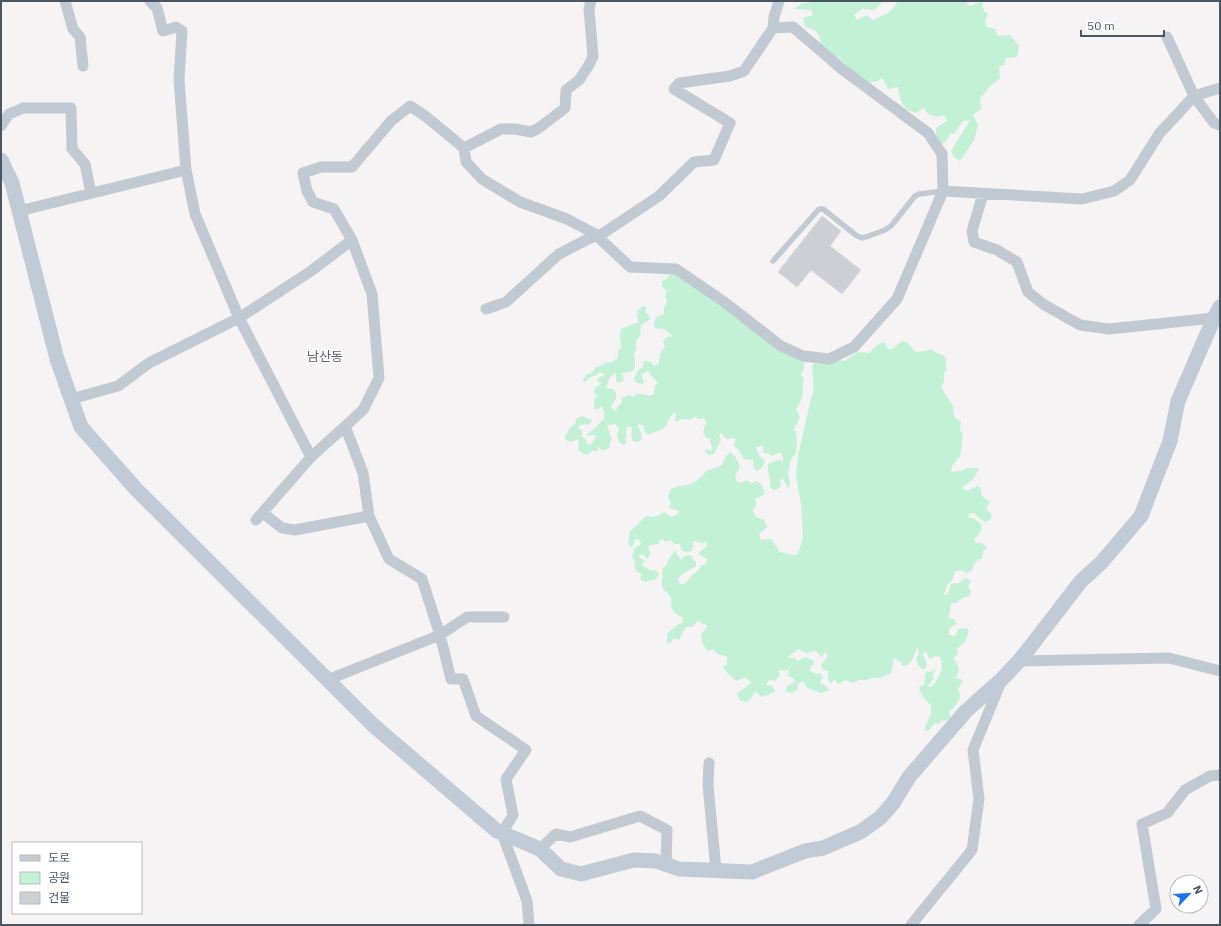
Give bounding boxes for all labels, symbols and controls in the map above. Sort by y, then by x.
scale bar [1081,12,1164,38]
text: 50 m [1087,18,1115,33]
district label: 남산동 [307,348,343,365]
legend [12,842,142,914]
text: 도로 [48,850,70,865]
text: 공원 [48,870,70,885]
north arrow [1169,874,1209,914]
text: N [1190,883,1206,896]
text: 건물 [48,890,70,905]

